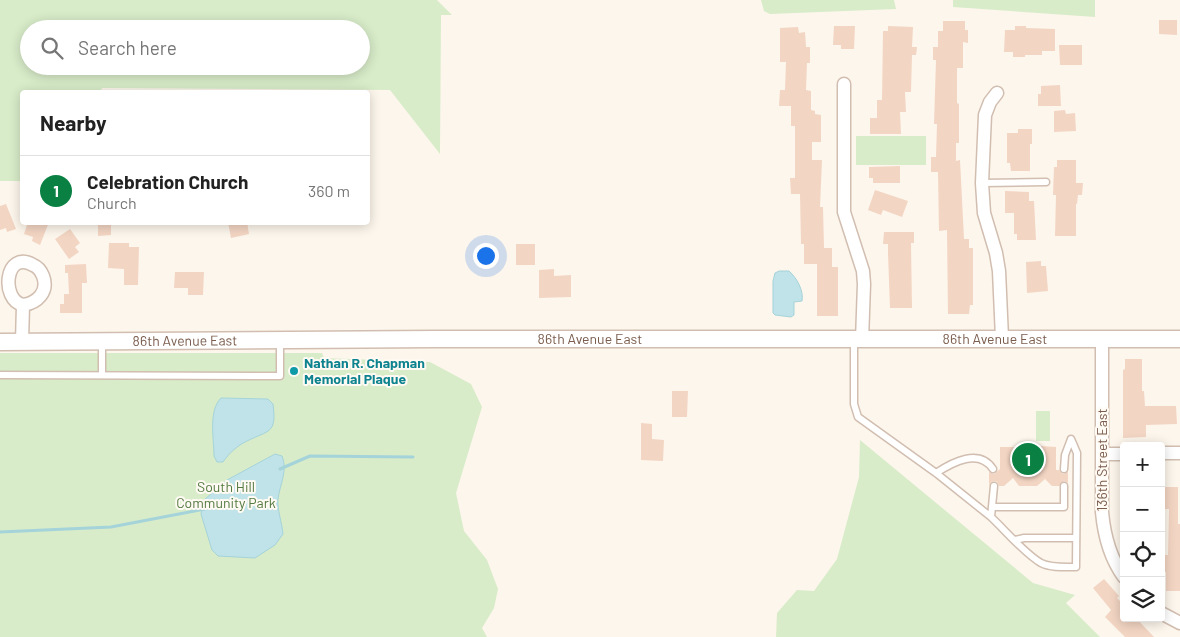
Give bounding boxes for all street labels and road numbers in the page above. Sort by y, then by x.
street label: 86th Avenue East [538,330,642,347]
street label: 86th Avenue East [943,330,1047,347]
street label: 86th Avenue East [133,331,237,349]
street label: 136th Street East [1093,408,1110,512]

